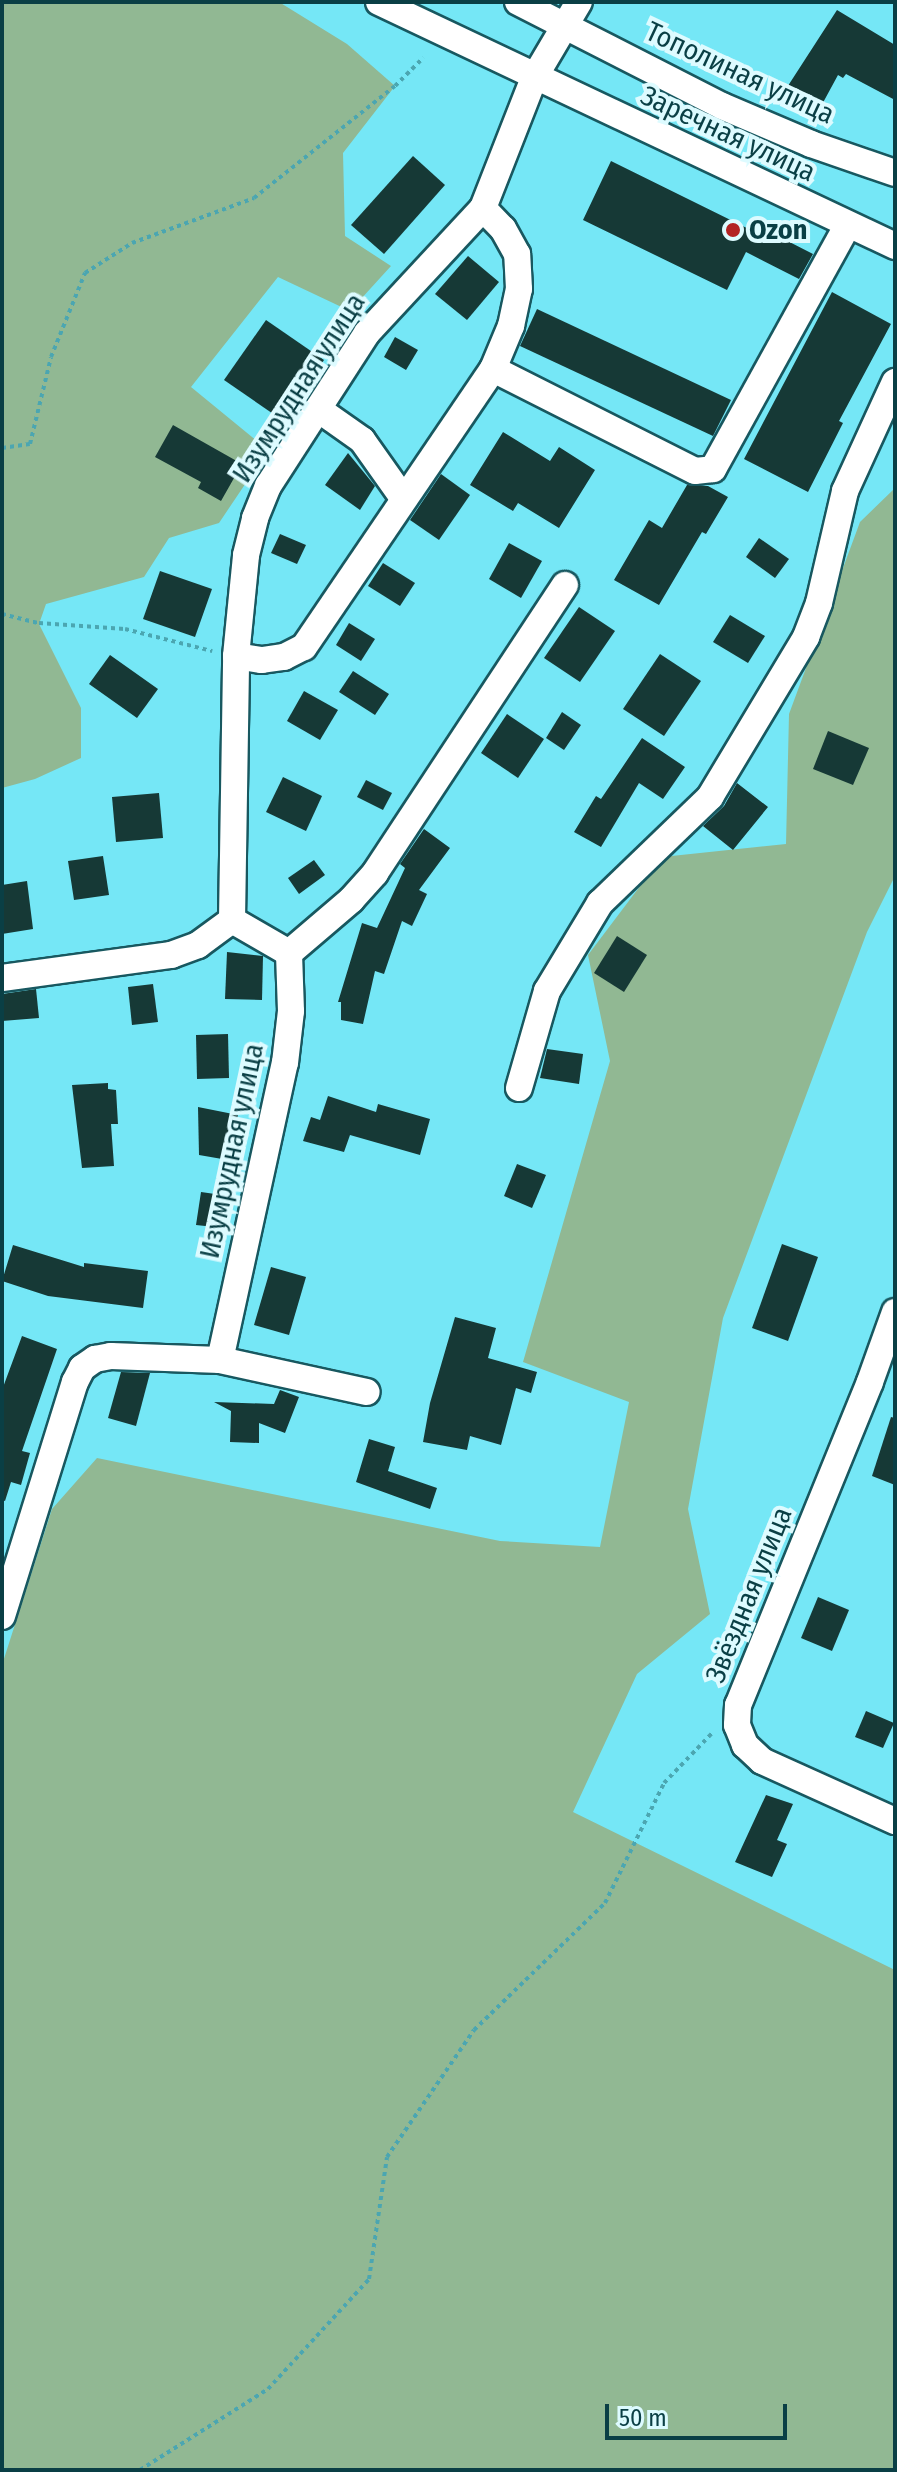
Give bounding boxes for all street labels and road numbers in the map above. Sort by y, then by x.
street label: Тополиная улица [640,15,840,131]
street label: Заречная улица [635,79,821,189]
street label: Изумрудная улица [225,287,373,489]
street label: Изумрудная улица [193,1041,271,1261]
street label: Звёздная улица [699,1502,799,1688]

